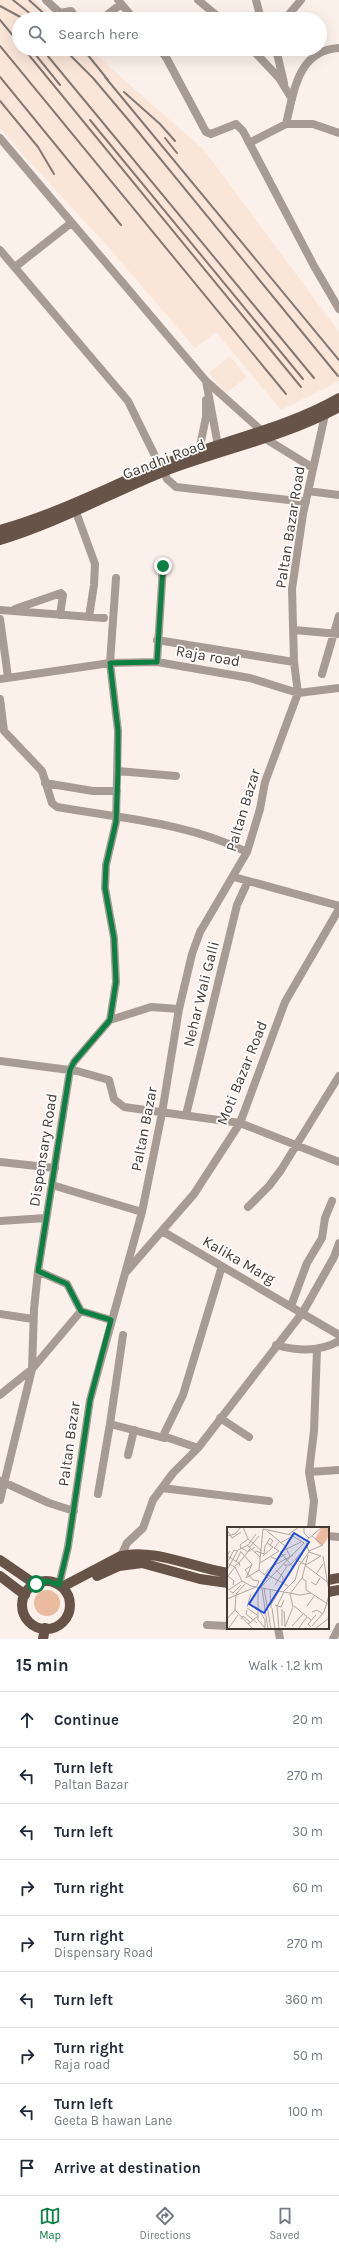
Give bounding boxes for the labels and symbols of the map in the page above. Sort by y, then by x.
street label: Gandhi Road [120,435,208,483]
street label: Paltan Bazar Road [271,464,309,590]
route end [154,557,172,575]
street label: Raja road [175,642,241,670]
street label: Paltan Bazar [222,766,264,854]
street label: Nehar Wali Galli [179,939,223,1049]
street label: Moti Bazar Road [213,1018,271,1128]
street label: Paltan Bazar [127,1085,161,1173]
street label: Dispensary Road [25,1092,61,1208]
street label: Kalika Marg [199,1232,279,1288]
street label: Paltan Bazar [54,1400,84,1488]
inset map [227,1527,329,1629]
route start [27,1575,45,1593]

